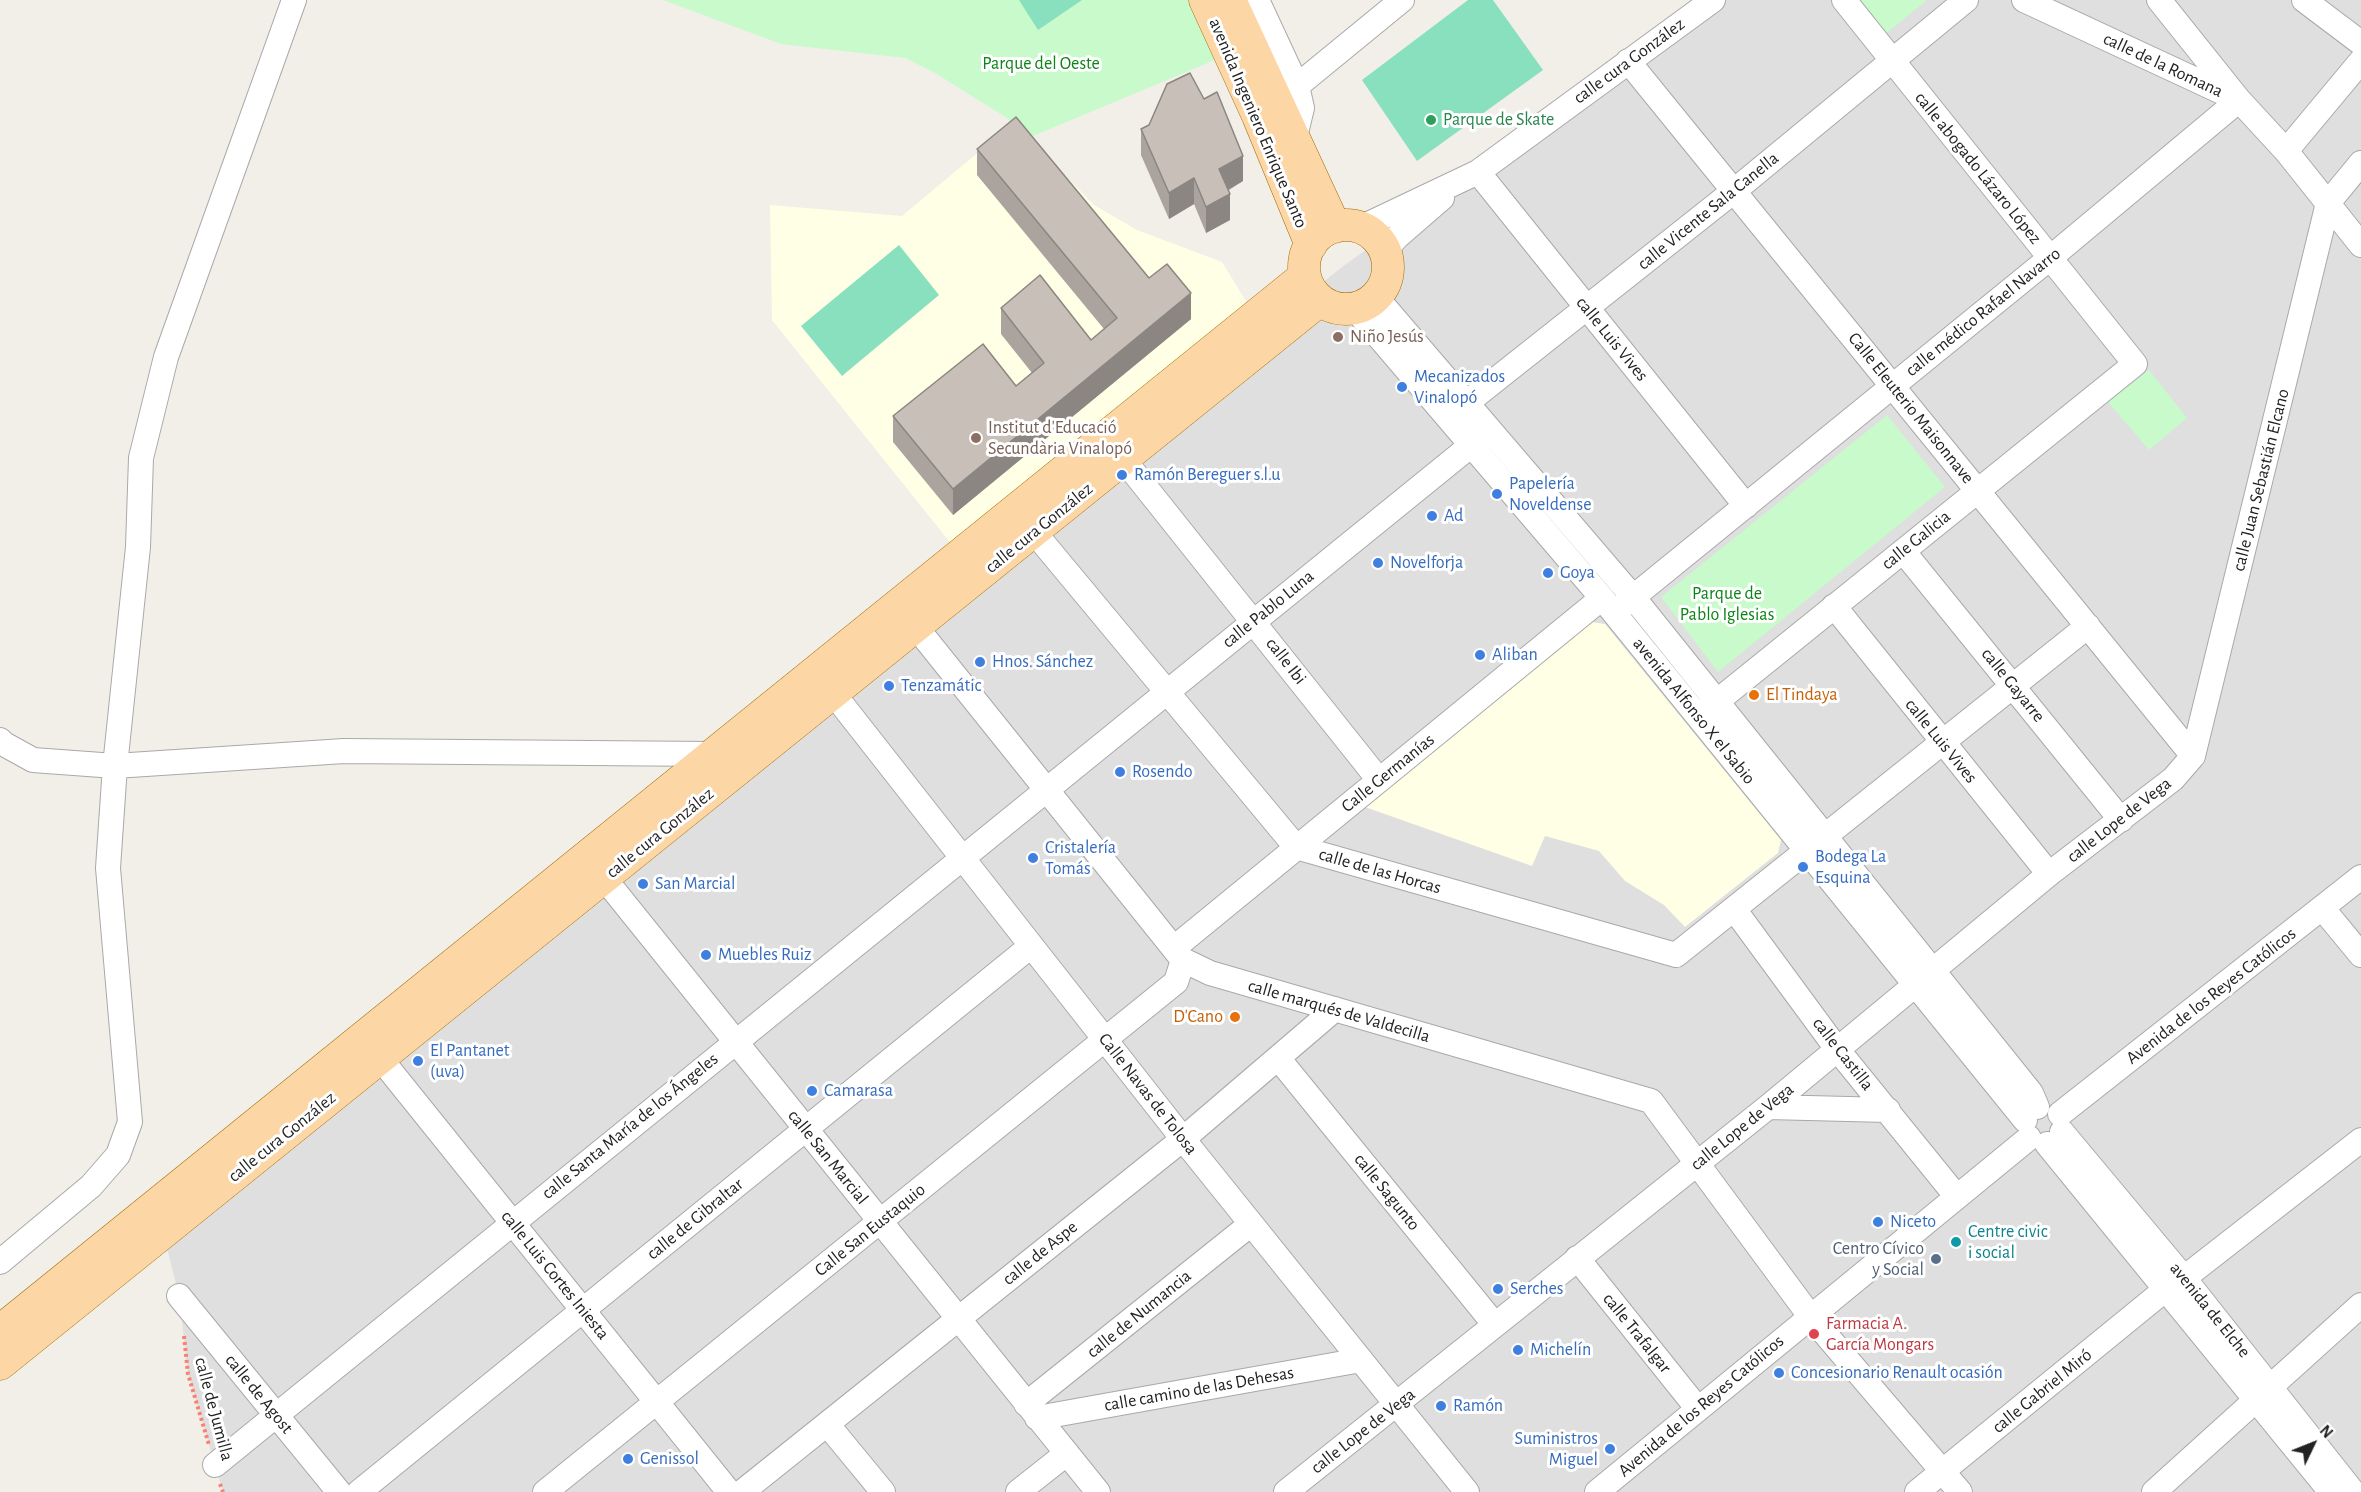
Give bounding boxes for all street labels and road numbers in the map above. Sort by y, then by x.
street label: calle cura González [1569,13,1689,109]
street label: avenida Ingeniero Enrique Santo [1204,15,1312,231]
street label: calle de la Romana [2100,28,2226,102]
street label: calle abogado Lázaro López [1910,88,2046,248]
street label: calle Vicente Sala Canella [1633,147,1783,275]
street label: calle médico Rafael Navarro [1901,243,2065,381]
street label: calle Luis Vives [1571,292,1653,386]
street label: Calle Eleuterio Maisonnave [1843,328,1979,488]
street label: calle Juan Sebastián Elcano [2228,386,2294,574]
street label: calle cura González [981,478,1097,578]
street label: calle Galicia [1877,506,1955,574]
street label: calle Pablo Luna [1218,565,1318,653]
street label: calle Ibi [1261,633,1311,689]
street label: avenida Alfonso X el Sabio [1628,633,1760,789]
street label: calle Gayarre [1976,643,2050,727]
street label: calle Luis Vives [1900,694,1982,788]
street label: Calle Germanías [1337,729,1439,817]
street label: calle Lope de Vega [2062,773,2176,867]
street label: calle cura González [602,783,718,883]
street label: calle de las Horcas [1316,843,1444,899]
street label: Avenida de los Reyes Católicos [2122,923,2300,1069]
street label: calle marqués de Valdecilla [1245,975,1433,1047]
street label: calle Castilla [1808,1013,1878,1095]
street label: Calle Navas de Tolosa [1094,1029,1202,1159]
street label: calle Santa María de los Ángeles [537,1048,723,1204]
street label: calle Lope de Vega [1686,1079,1798,1175]
street label: calle cura González [224,1087,340,1187]
street label: calle San Marcial [783,1105,873,1209]
street label: calle Sagunto [1349,1149,1425,1235]
street label: calle de Gibraltar [642,1173,748,1265]
street label: Calle San Eustaquio [810,1179,930,1281]
street label: calle Luis Cortes Iniesta [496,1206,614,1344]
street label: calle de Aspe [998,1216,1082,1290]
street label: avenida de Elche [2165,1258,2255,1362]
street label: calle de Numancia [1082,1265,1196,1363]
street label: calle Trafalgar [1598,1288,1676,1378]
street label: Avenida de los Reyes Católicos [1614,1330,1788,1482]
street label: calle Gabriel Miró [1988,1344,2096,1438]
street label: calle de Agost [220,1350,298,1438]
street label: calle de Jumilla [190,1355,238,1463]
street label: calle camino de las Dehesas [1103,1362,1295,1416]
street label: calle Lope de Vega [1306,1384,1420,1478]

